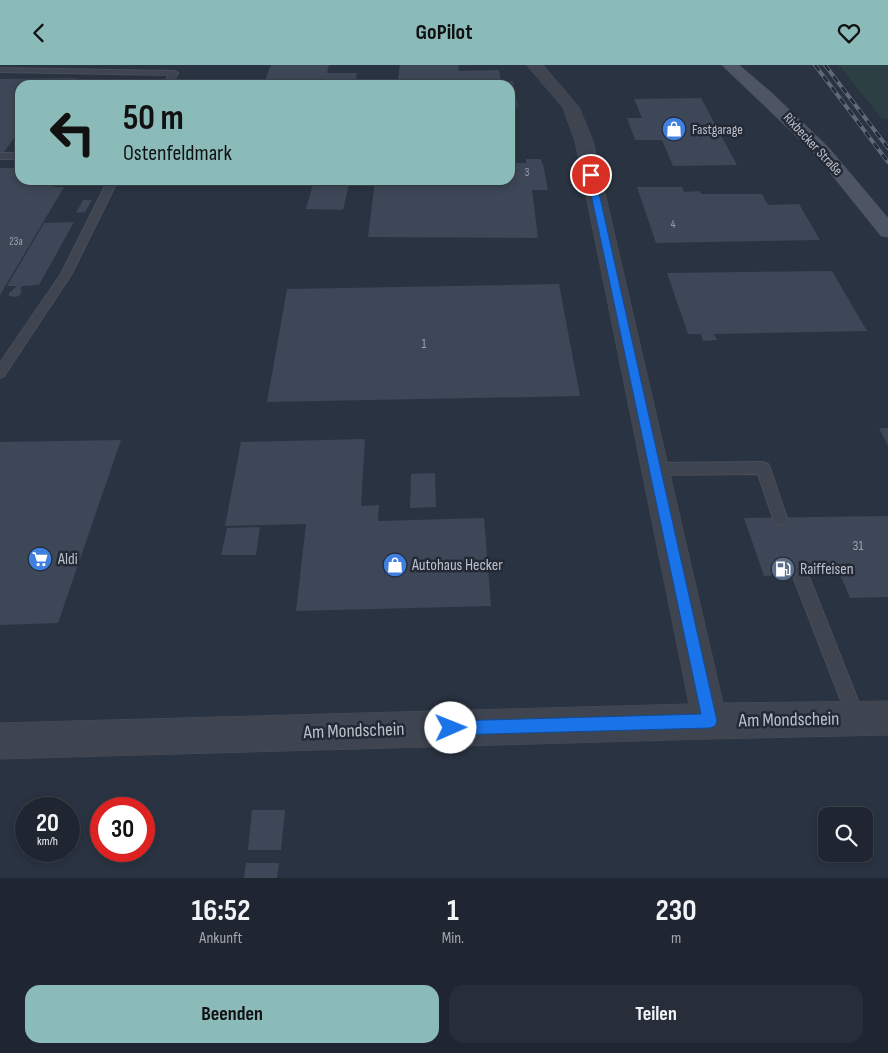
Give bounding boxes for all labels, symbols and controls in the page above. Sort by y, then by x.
icon: back [25,19,53,47]
text: GoPilot [416,19,472,46]
icon: heart [835,19,863,47]
text: 50 m [123,97,184,140]
icon: left [40,100,105,165]
street label: Rixbecker Straße [780,109,846,179]
shop icon: Fastgarage [661,116,687,142]
place label: Fastgarage [692,121,743,138]
text: Ostenfeldmark [123,140,232,167]
pin [570,154,612,196]
icon: arrive [577,161,605,189]
house number: 3 [525,166,530,179]
house number: 4 [671,218,676,231]
house number: 23a [9,235,23,248]
house number: 1 [422,335,427,352]
house number: 31 [853,537,863,554]
supermarket icon: Aldi [27,546,53,572]
place label: Aldi [57,550,78,569]
shop icon: Autohaus Hecker [382,552,408,578]
place label: Autohaus Hecker [411,556,503,575]
fuel station icon: Raiffeisen [770,556,796,582]
place label: Raiffeisen [800,560,854,579]
position arrow [424,701,476,753]
street label: Am Mondschein [737,708,840,732]
street label: Am Mondschein [302,718,405,744]
speed limit sign: 30 [90,797,155,862]
map controls [818,807,873,862]
button: search [818,807,873,862]
text: 20 [36,808,59,839]
text: km/h [37,834,58,849]
text: 16:52 [191,893,250,929]
text: 1 [447,893,459,929]
text: 230 [656,893,697,929]
text: Ankunft [199,929,242,948]
text: Min. [442,929,464,948]
text: m [671,929,681,948]
button: Beenden [25,985,439,1043]
button: Teilen [449,985,863,1043]

